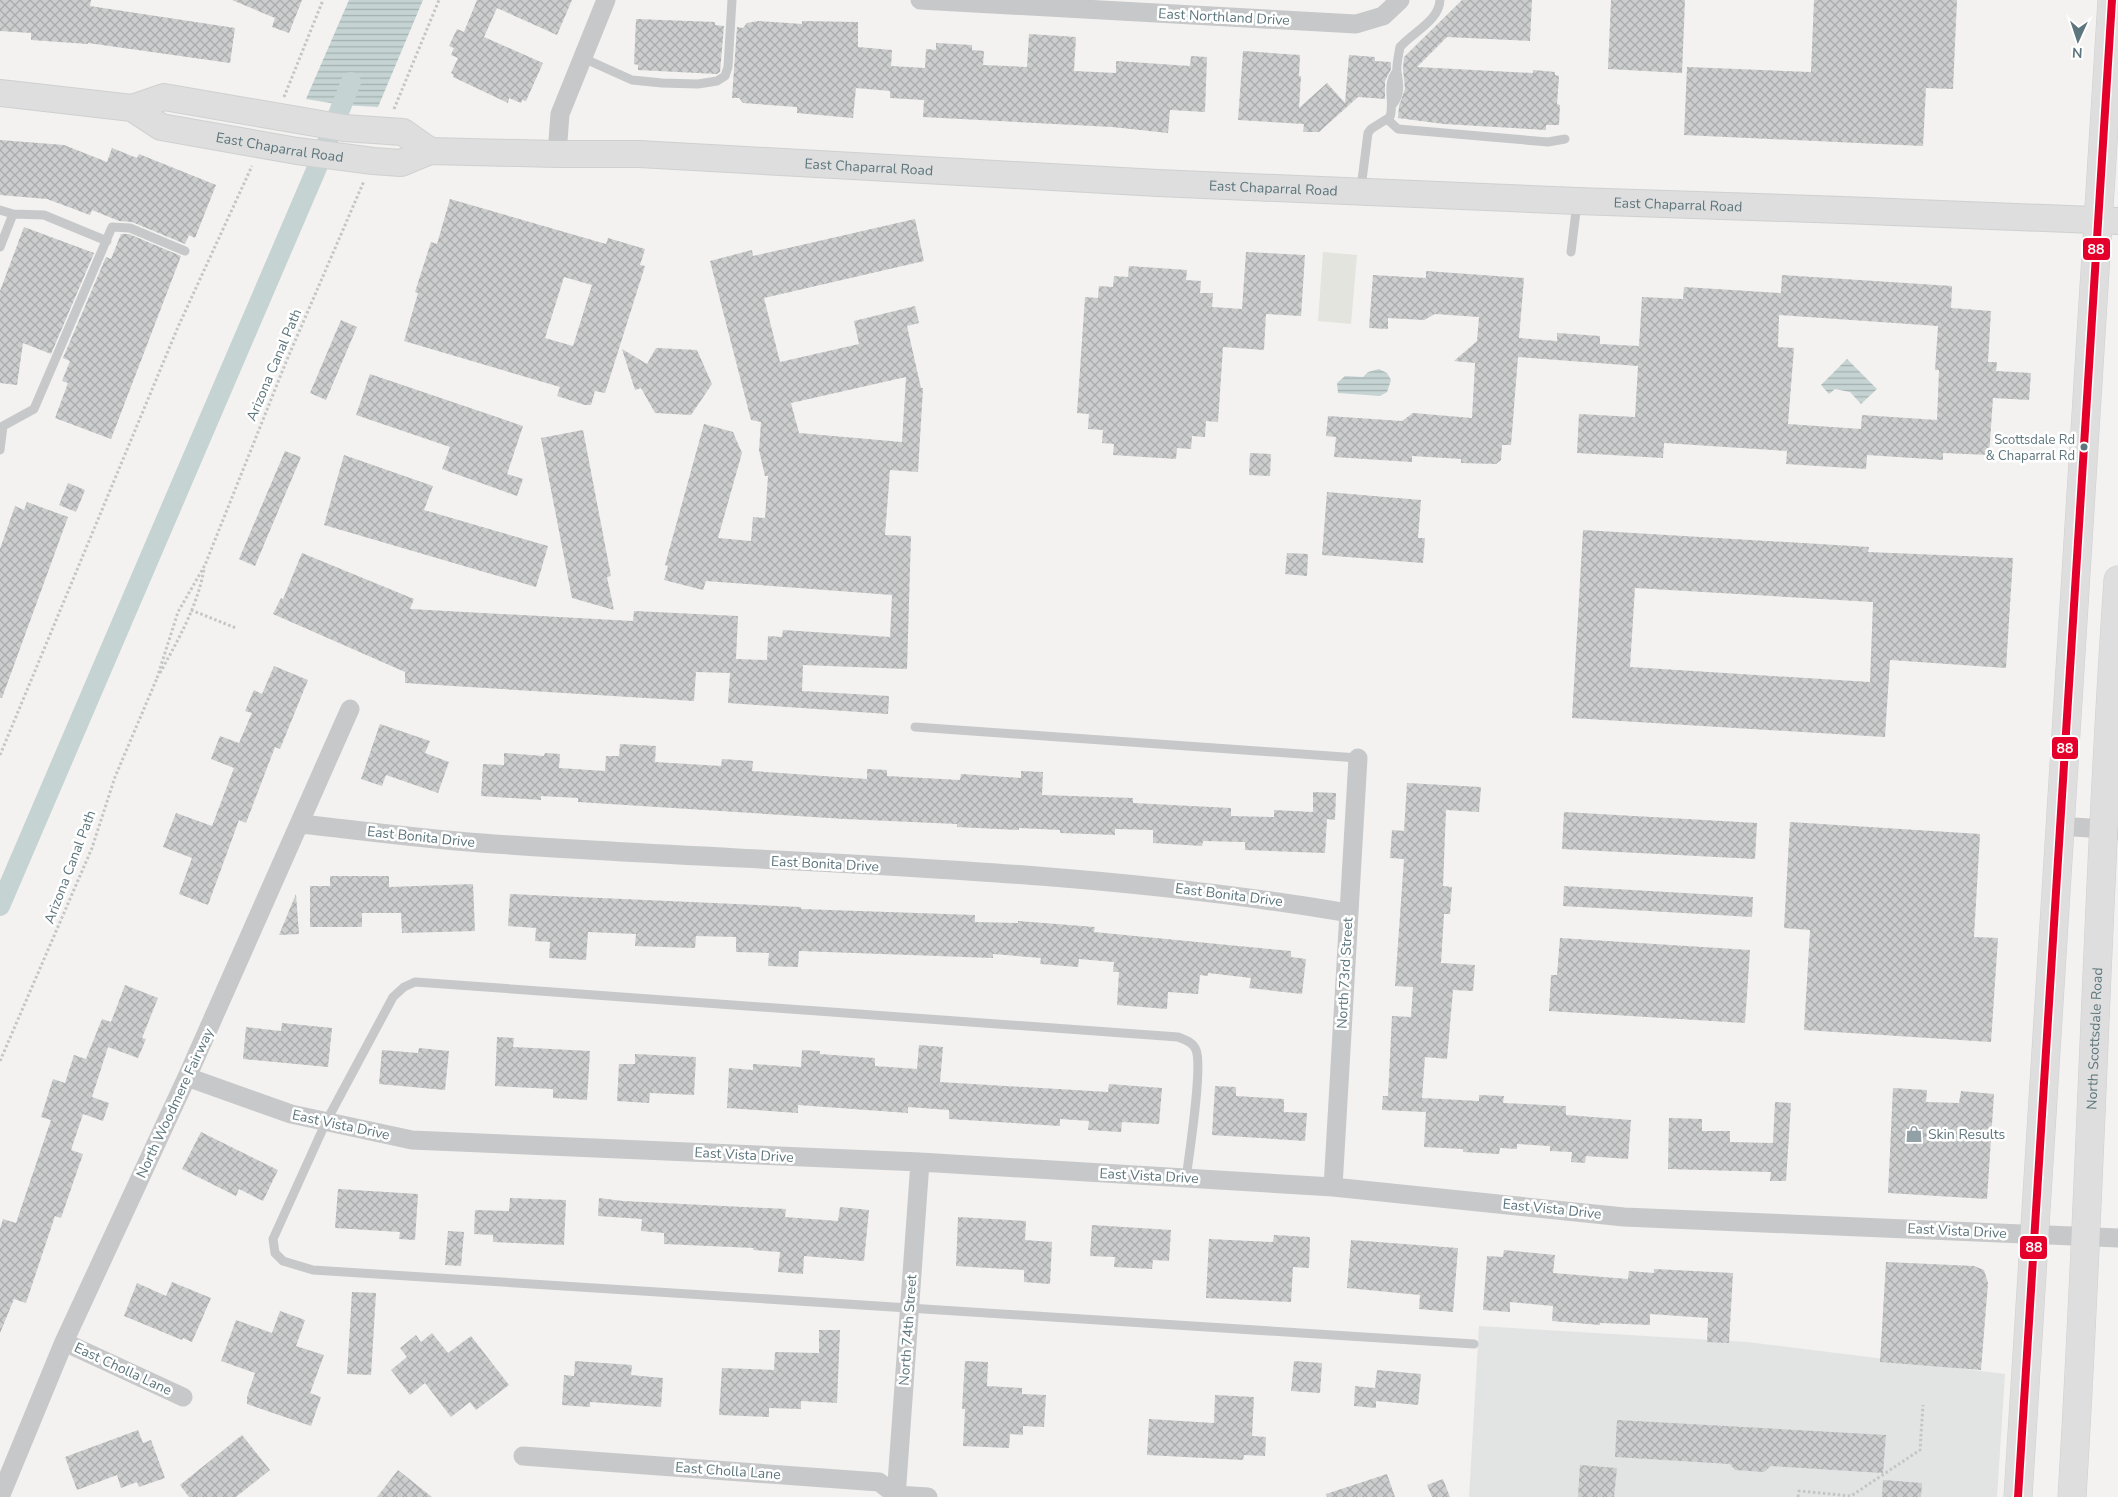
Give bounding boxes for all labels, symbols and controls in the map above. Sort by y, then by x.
street label: East Northland Drive [1158,4,1290,30]
north arrow [2053,15,2103,65]
text: N [2072,43,2083,62]
street label: East Chaparral Road [215,127,345,167]
street label: East Chaparral Road [804,154,934,180]
street label: East Chaparral Road [1209,176,1338,200]
street label: East Chaparral Road [1613,193,1743,216]
line badge: 88 [2082,237,2111,261]
text: 88 [2088,240,2104,259]
street label: Arizona Canal Path [242,306,306,424]
place label: Scottsdale Rd & Chaparral Rd [1986,431,2075,465]
marker: Scottsdale Rd & Chaparral Rd [2079,442,2089,452]
line badge: 88 [2051,736,2079,760]
text: 88 [2057,739,2073,758]
street label: Arizona Canal Path [40,808,100,926]
street label: East Bonita Drive [366,822,476,852]
street label: East Bonita Drive [770,852,880,876]
street label: East Bonita Drive [1174,879,1284,911]
street label: North 73rd Street [1333,917,1357,1029]
street label: North Scottsdale Road [2082,967,2107,1110]
street label: North Woodmere Fairway [132,1024,218,1181]
street label: East Vista Drive [290,1105,392,1145]
shop icon: Skin Results [1904,1124,1924,1144]
place label: Skin Results [1928,1125,2006,1144]
street label: East Vista Drive [694,1143,794,1167]
street label: East Vista Drive [1099,1164,1199,1188]
street label: East Vista Drive [1502,1194,1602,1224]
street label: East Vista Drive [1907,1219,2007,1243]
line badge: 88 [2019,1235,2048,1260]
text: 88 [2026,1238,2042,1257]
street label: North 74th Street [895,1274,921,1386]
street label: East Cholla Lane [71,1338,175,1400]
street label: East Cholla Lane [675,1458,781,1484]

